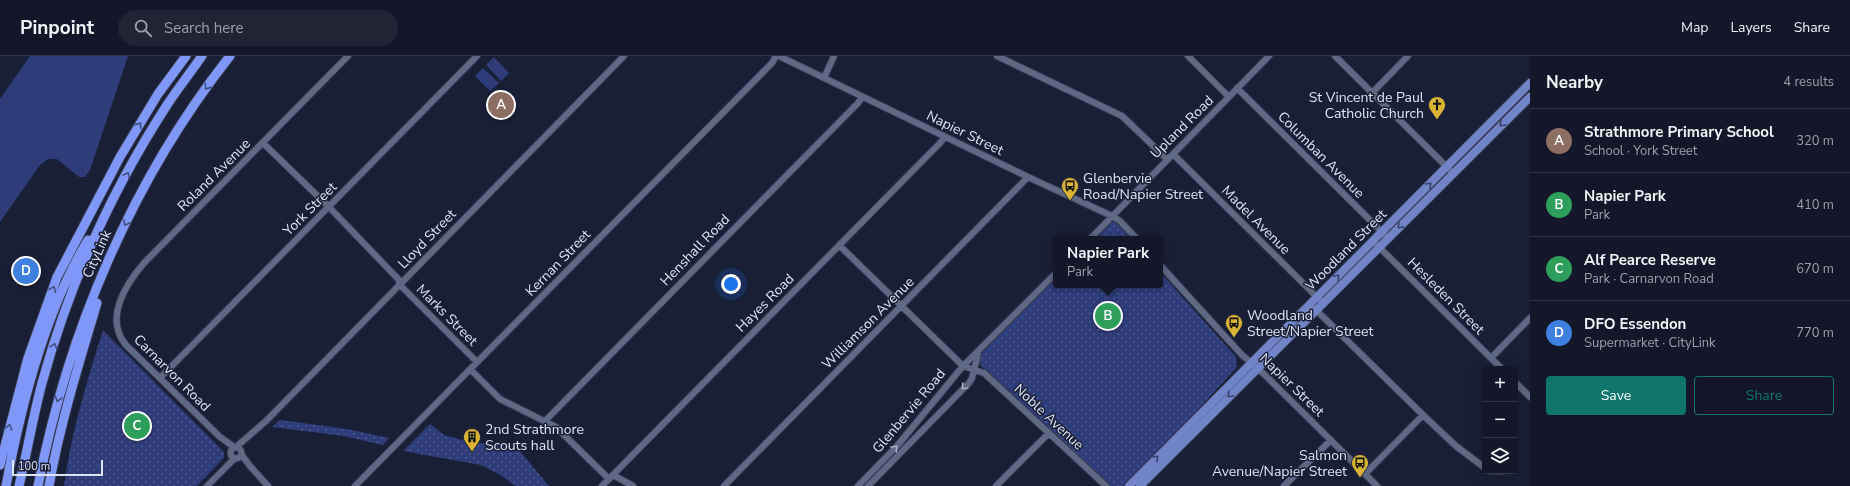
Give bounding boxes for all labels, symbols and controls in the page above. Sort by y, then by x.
search box [118,10,398,46]
text: Pinpoint [20,15,94,41]
icon: search [132,17,154,39]
text: Search here [164,18,243,38]
text: Map [1681,18,1708,37]
text: Layers [1730,18,1772,37]
text: Share [1794,18,1830,37]
text: Nearby [1546,71,1603,94]
text: 4 results [1783,73,1834,91]
one-way arrow [204,83,212,90]
place label: St Vincent de Paul Catholic Church [1309,88,1425,123]
pin: A [488,90,514,120]
street label: Upland Road [1146,91,1218,163]
church icon: St Vincent de Paul Catholic Church [1427,95,1447,120]
street label: Napier Street [923,106,1007,160]
street label: Columban Avenue [1273,107,1369,203]
one-way arrow [1500,119,1507,127]
one-way arrow [134,122,142,129]
text: Strathmore Primary School [1584,122,1774,142]
text: A [1554,132,1564,150]
text: 320 m [1796,132,1834,150]
street label: Roland Avenue [173,134,255,216]
text: School · York Street [1584,142,1697,160]
place label: Glenbervie Road/Napier Street [1083,169,1203,204]
one-way arrow [122,172,130,179]
bus stop icon: Glenbervie Road/Napier Street [1060,176,1080,201]
street label: York Street [278,178,341,241]
street label: Madel Avenue [1217,181,1295,259]
one-way arrow [1424,182,1432,190]
text: Napier Park [1584,186,1666,206]
text: B [1555,196,1563,214]
text: 410 m [1796,196,1834,214]
street label: Lloyd Street [394,205,460,273]
street label: Woodland Street [1301,205,1391,295]
text: Park [1584,206,1610,224]
street label: Henshall Road [656,210,734,290]
one-way arrow [123,218,131,226]
one-way arrow [1397,221,1405,229]
street label: Kernan Street [521,225,595,301]
street label: CityLink [78,226,116,281]
popup [1053,236,1163,288]
text: Napier Park [1067,243,1149,263]
text: Alf Pearce Reserve [1584,250,1716,270]
street label: Hesleden Street [1403,253,1489,339]
pin: D [13,256,39,286]
text: C [1555,260,1563,278]
text: 670 m [1796,260,1834,278]
text: Park [1067,263,1093,281]
street label: Hayes Road [732,270,798,336]
text: Park · Carnarvon Road [1584,270,1714,288]
street label: Williamson Avenue [818,273,918,373]
your location [721,274,741,294]
one-way arrow [1332,274,1340,282]
street label: Marks Street [412,280,482,350]
one-way arrow [48,286,56,293]
pin: B [1095,301,1121,331]
place label: Woodland Street/Napier Street [1247,306,1373,341]
bus stop icon: Woodland Street/Napier Street [1224,313,1244,338]
text: DFO Essendon [1584,314,1686,334]
text: D [1554,324,1564,342]
text: 770 m [1796,324,1834,342]
street label: Carnarvon Road [129,330,215,416]
text: Supermarket · CityLink [1584,334,1716,352]
one-way arrow [49,343,58,350]
street label: Napier Street [1255,349,1329,421]
street label: Glenbervie Road [868,365,950,457]
map controls [1482,366,1518,474]
button: + [1482,366,1518,402]
button: Save [1546,376,1686,415]
button: Share [1694,376,1834,415]
street label: Noble Avenue [1010,380,1088,454]
one-way arrow [961,382,969,390]
one-way arrow [1227,390,1235,398]
one-way arrow [54,395,63,402]
button: − [1482,402,1518,438]
pin: C [124,411,150,441]
place label: 2nd Strathmore Scouts hall [485,420,584,455]
one-way arrow [4,423,13,430]
building icon: 2nd Strathmore Scouts hall [462,427,482,452]
button: layers [1482,438,1518,474]
one-way arrow [890,445,898,453]
place label: Salmon Avenue/Napier Street [1212,446,1347,481]
bus stop icon: Salmon Avenue/Napier Street [1350,453,1370,478]
one-way arrow [1151,455,1159,463]
scale bar [12,458,103,477]
text: 100 m [18,459,50,474]

